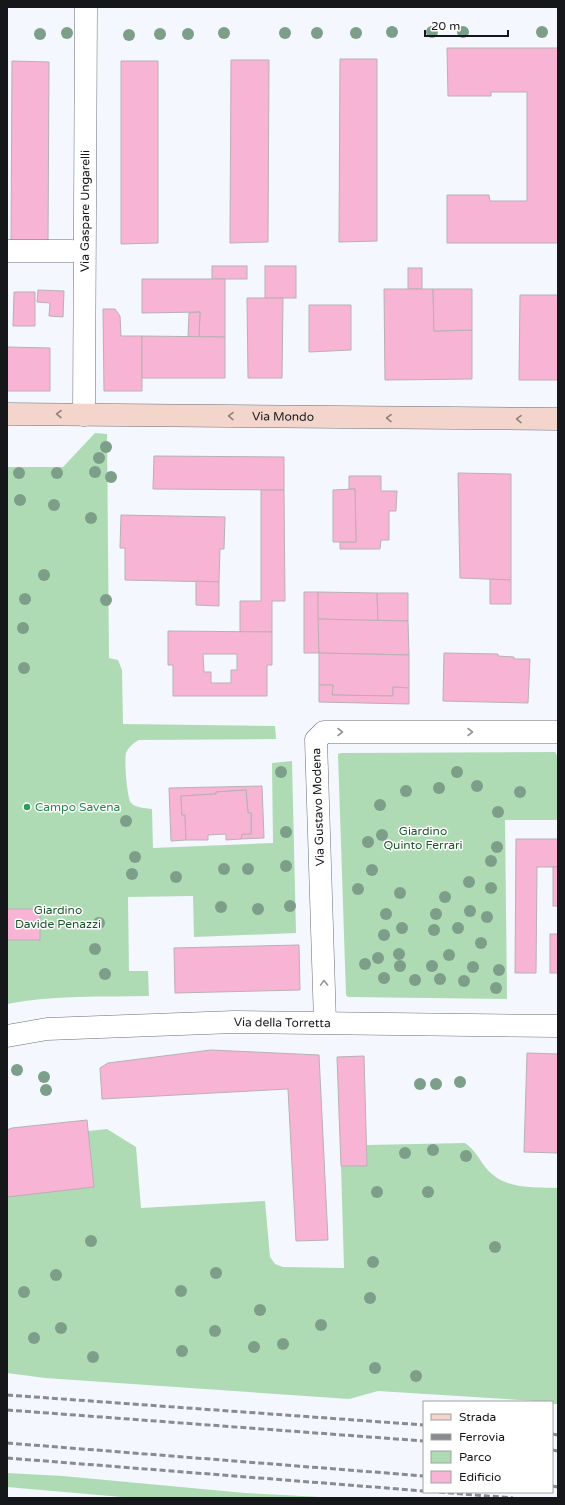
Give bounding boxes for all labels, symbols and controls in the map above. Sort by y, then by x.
scale bar [425,12,508,38]
text: 20 m [431,19,460,33]
street label: Via Gaspare Ungarelli [78,150,92,272]
street label: Via Mondo [252,409,314,424]
one-way arrow [56,410,62,419]
one-way arrow [228,412,234,420]
one-way arrow [386,413,392,422]
one-way arrow [516,415,522,423]
one-way arrow [337,728,343,736]
one-way arrow [467,728,473,736]
street label: Via Gustavo Modena [309,748,327,866]
place label: Campo Savena [35,800,120,814]
marker: Campo Savena [22,802,32,812]
park label: Giardino Quinto Ferrari [383,824,463,852]
park label: Giardino Davide Penazzi [15,903,101,931]
one-way arrow [320,980,328,986]
street label: Via della Torretta [234,1015,331,1030]
legend [423,1401,553,1493]
text: Strada [459,1410,496,1424]
text: Ferrovia [459,1430,505,1444]
text: Parco [459,1450,492,1464]
text: Edificio [459,1470,501,1484]

